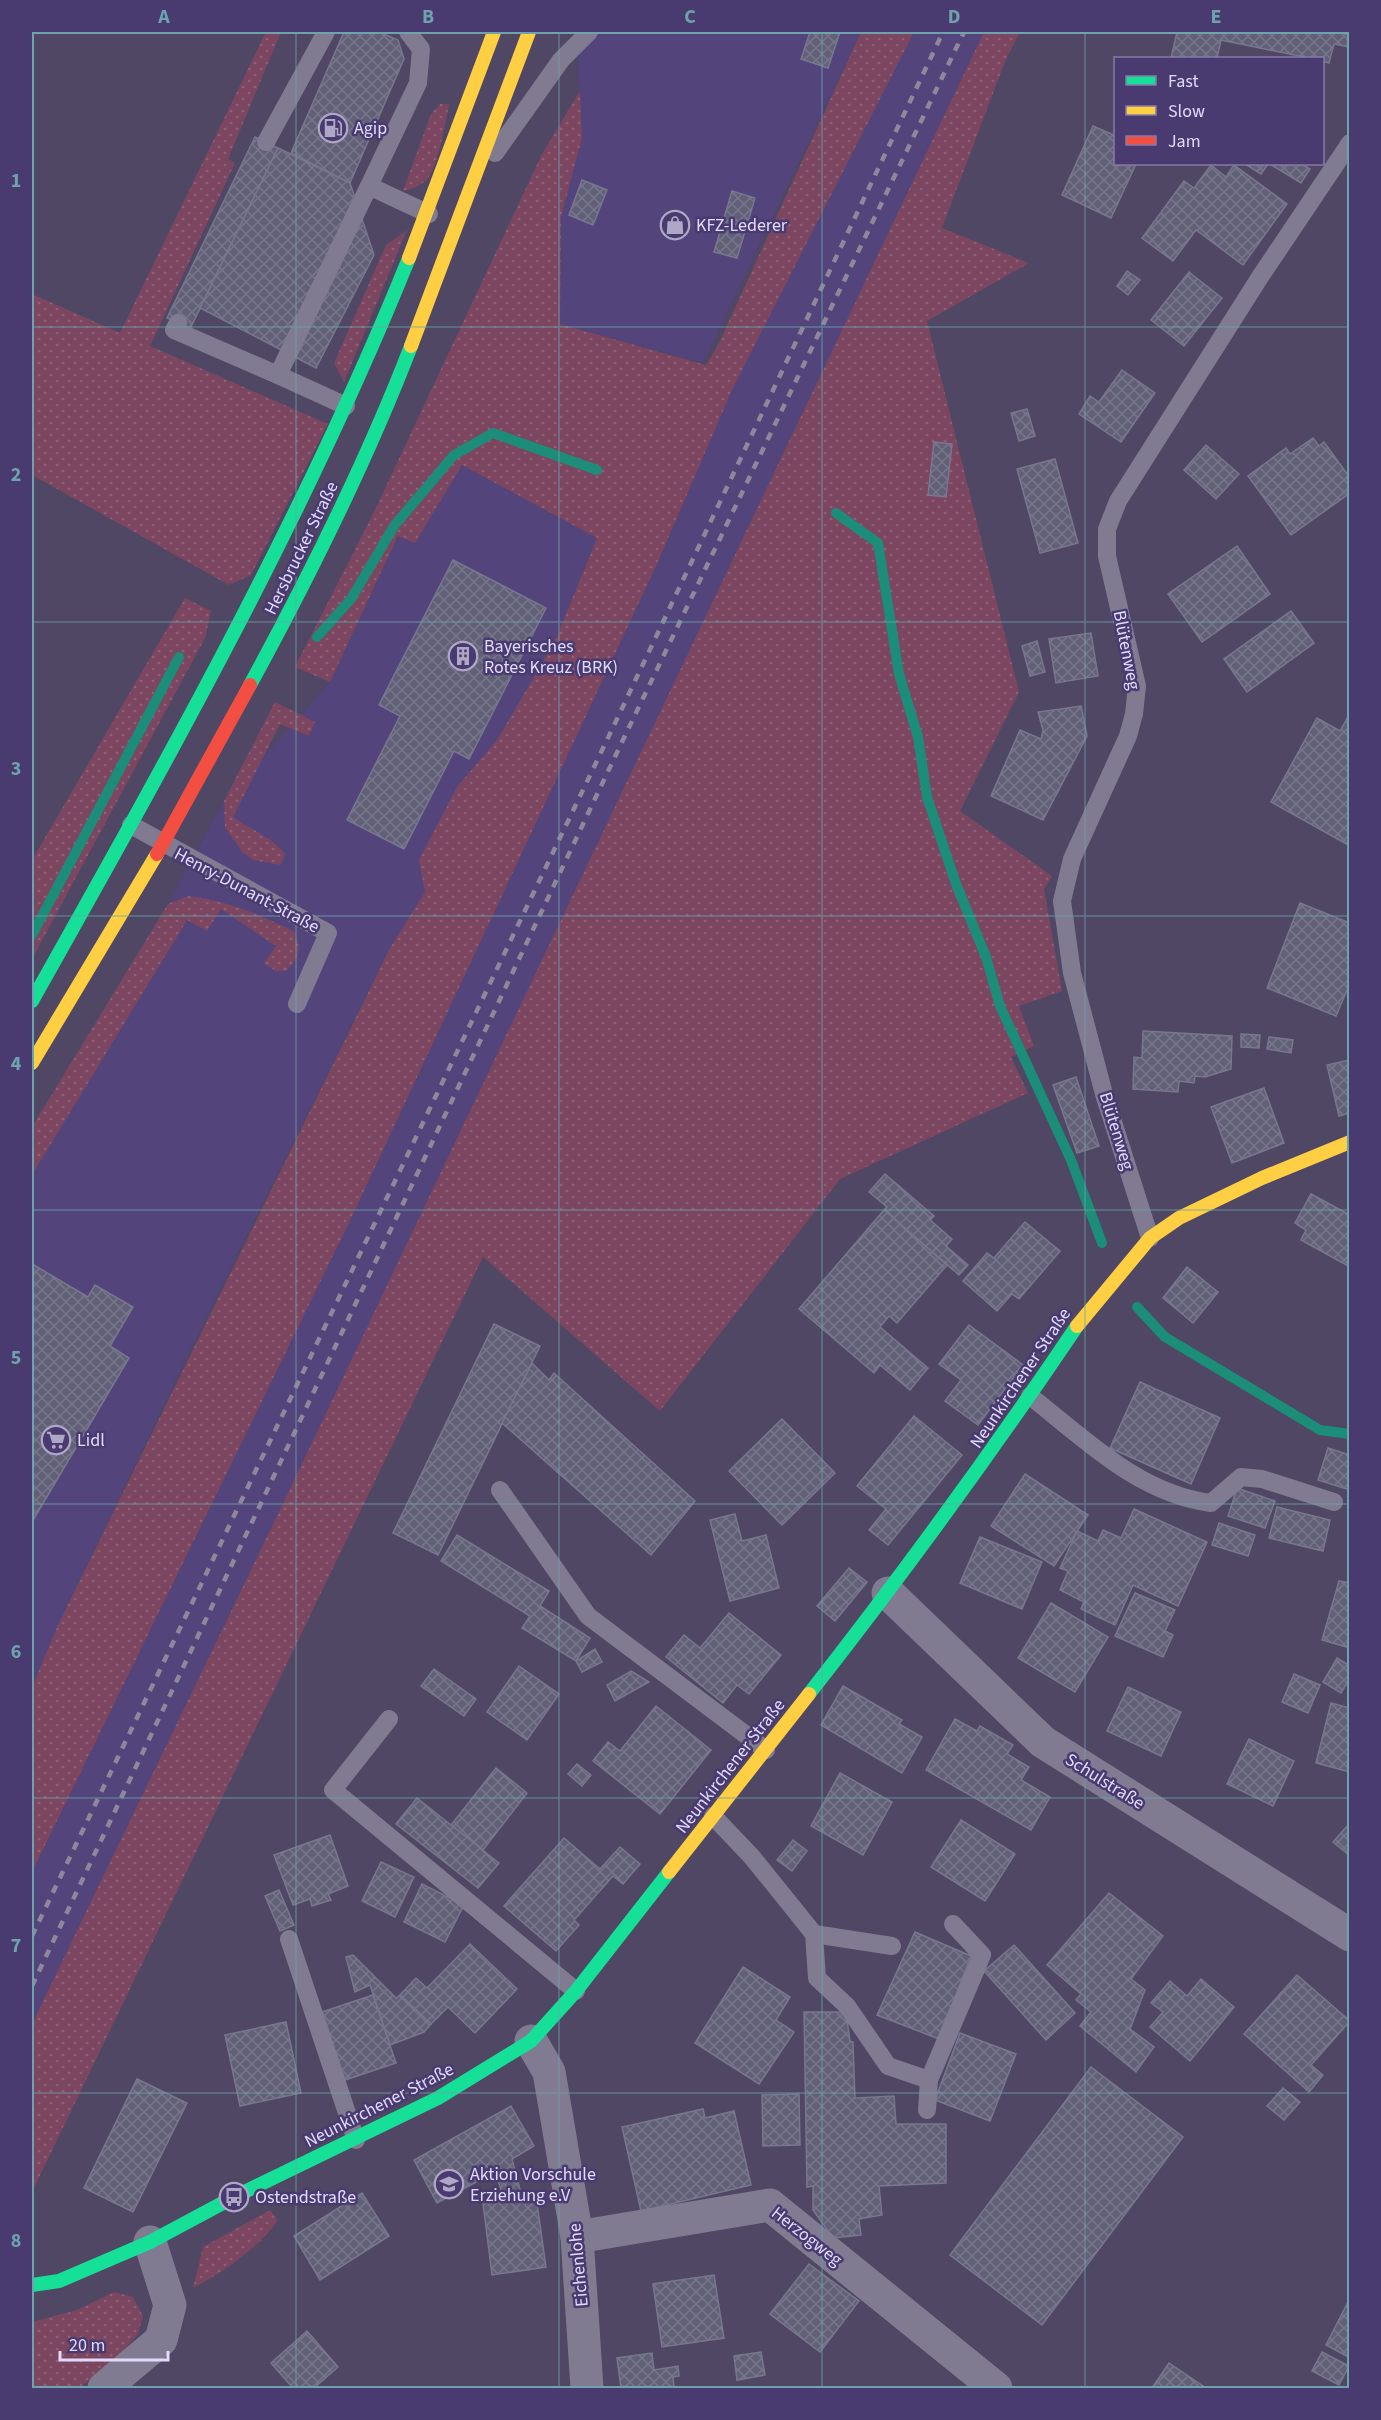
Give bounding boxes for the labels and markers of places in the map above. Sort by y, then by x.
fuel station icon: Agip [317,112,349,144]
place label: Agip [354,116,387,141]
shop icon: KFZ-Lederer [659,209,691,241]
place label: KFZ-Lederer [696,213,788,238]
place label: Bayerisches Rotes Kreuz (BRK) [484,634,618,680]
building icon: Bayerisches Rotes Kreuz (BRK) [447,640,479,672]
supermarket icon: Lidl [40,1424,72,1456]
place label: Lidl [77,1428,105,1453]
place label: Aktion Vorschule Erziehung e.V [470,2162,596,2208]
school or university icon: Aktion Vorschule Erziehung e.V [433,2168,465,2200]
bus stop icon: Ostendstraße [218,2181,250,2213]
place label: Ostendstraße [255,2185,356,2210]

